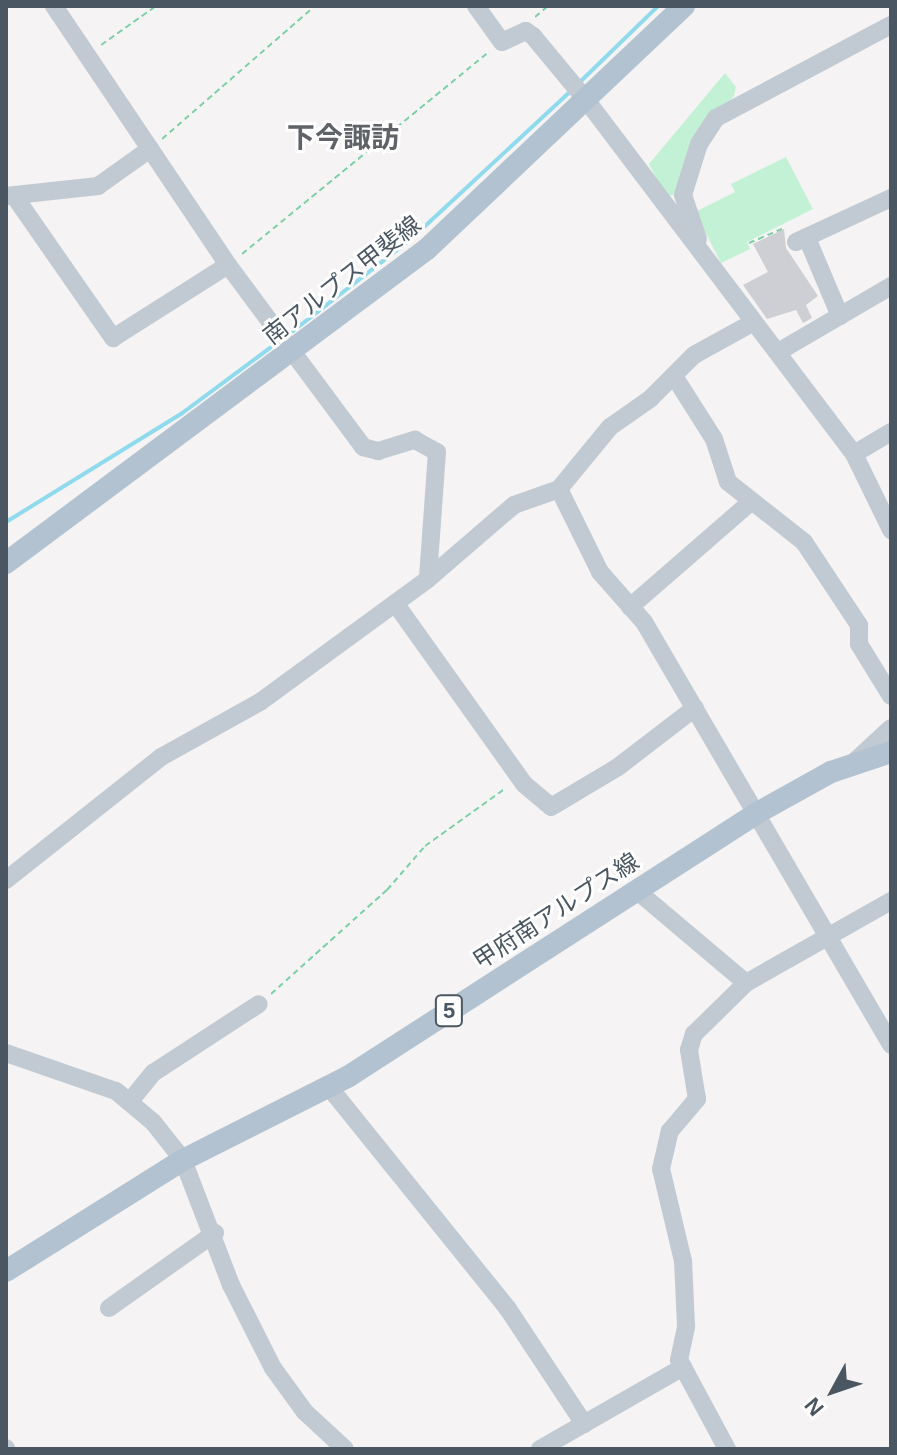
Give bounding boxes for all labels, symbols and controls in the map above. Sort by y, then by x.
district label: 下今諏訪 [287,121,399,155]
street label: 南アルプス甲斐線 [257,210,427,350]
street label: 甲府南アルプス線 [468,847,644,975]
road number: 5 [433,993,465,1029]
north arrow [793,1351,873,1431]
text: N [800,1393,829,1421]

